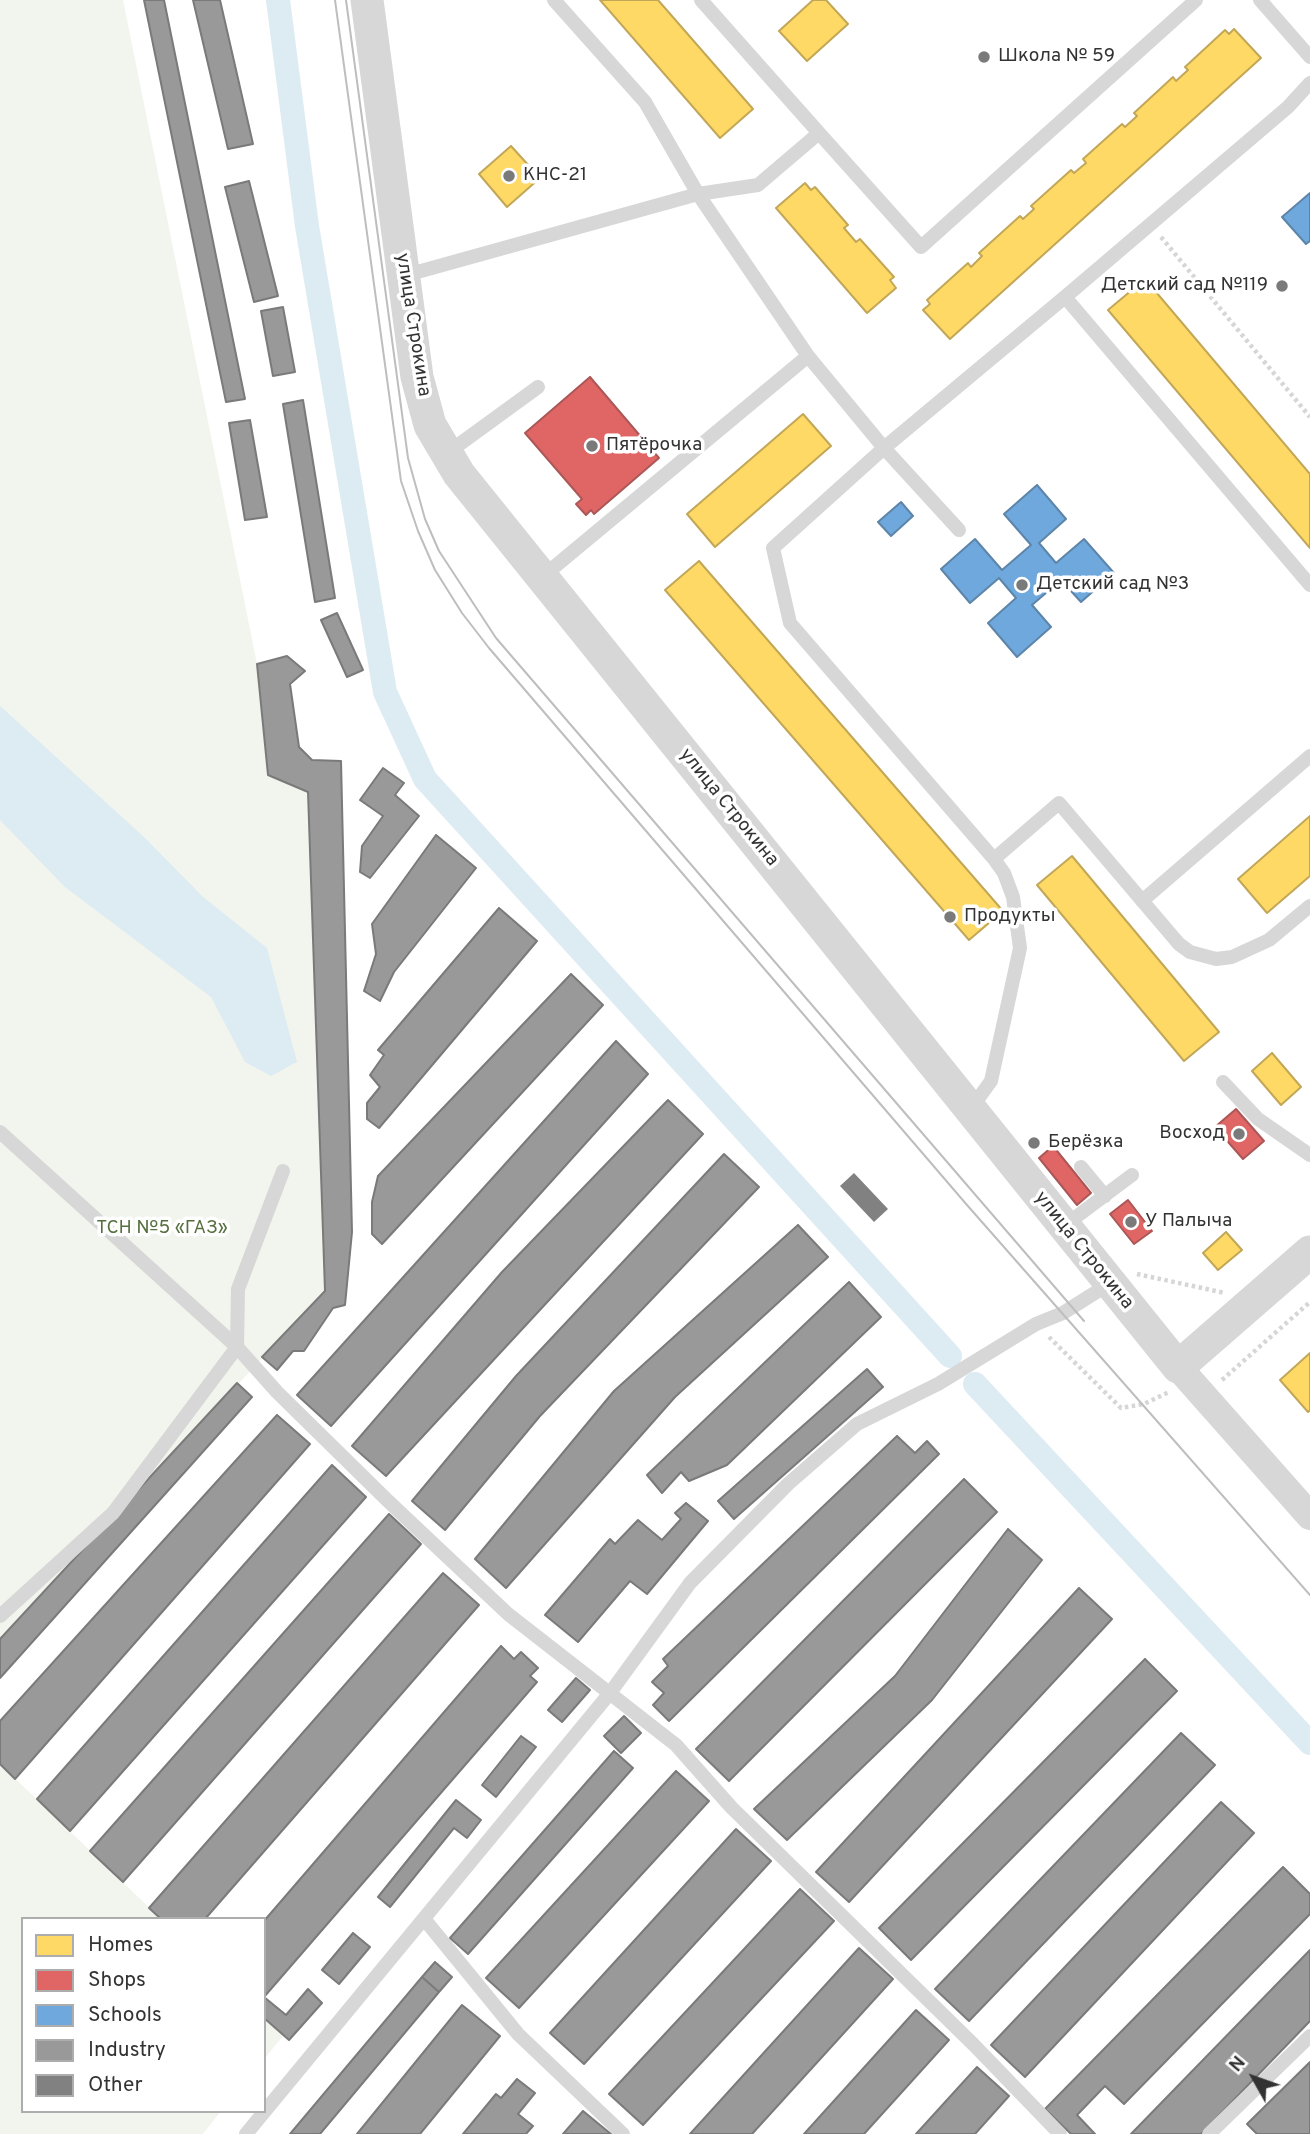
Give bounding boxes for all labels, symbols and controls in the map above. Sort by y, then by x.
place label: Школа № 59 [998,46,1115,68]
marker: Школа № 59 [976,49,992,65]
place label: КНС-21 [523,165,587,187]
marker: КНС-21 [501,168,517,184]
street label: улица Строкина [389,252,435,398]
place label: Детский сад №119 [1101,275,1268,297]
marker: Детский сад №119 [1274,278,1290,294]
place label: Пятёрочка [606,435,702,457]
marker: Пятёрочка [584,438,600,454]
place label: Детский сад №3 [1036,574,1189,596]
marker: Детский сад №3 [1014,577,1030,593]
street label: улица Строкина [673,744,783,872]
place label: Продукты [964,906,1055,928]
marker: Продукты [942,909,958,925]
place label: Восход [1159,1123,1225,1145]
marker: Восход [1231,1126,1247,1142]
place label: Берёзка [1048,1132,1123,1154]
marker: Берёзка [1026,1135,1042,1151]
street label: улица Строкина [1028,1187,1138,1315]
place label: У Палыча [1145,1211,1232,1233]
marker: У Палыча [1123,1214,1139,1230]
park label: ТСН №5 «ГАЗ» [96,1218,228,1240]
legend [21,1917,266,2113]
text: Homes [88,1932,153,1959]
text: Shops [88,1967,146,1994]
text: Schools [88,2002,162,2029]
text: Industry [88,2037,166,2064]
north arrow [1219,2043,1289,2113]
text: N [1224,2052,1251,2077]
text: Other [88,2072,143,2099]

